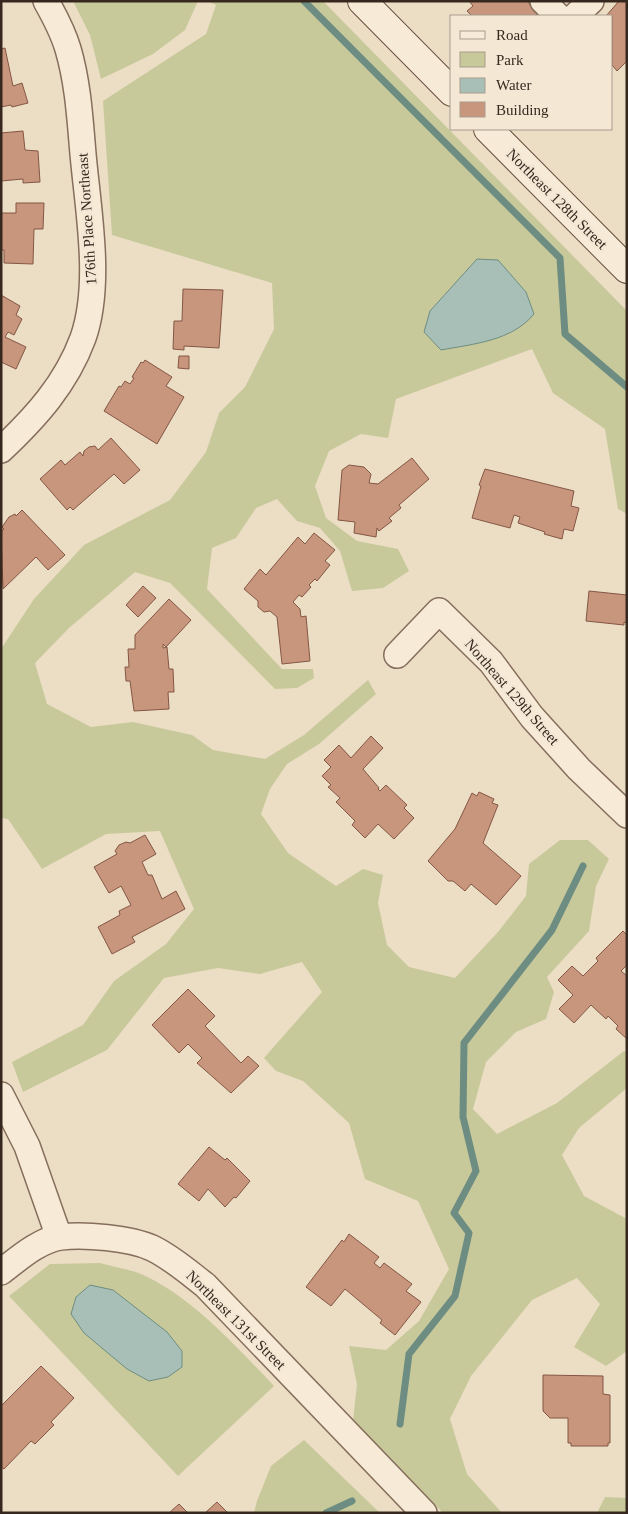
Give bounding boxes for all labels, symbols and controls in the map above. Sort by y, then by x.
legend [450,15,613,130]
text: Road [496,27,528,43]
text: Park [496,52,524,68]
text: Water [496,77,531,93]
text: Building [496,102,549,118]
street label: Northeast 128th Street [504,146,611,253]
street label: 176th Place Northeast [74,152,100,286]
street label: Northeast 129th Street [462,636,563,749]
street label: Northeast 131st Street [183,1267,289,1373]

